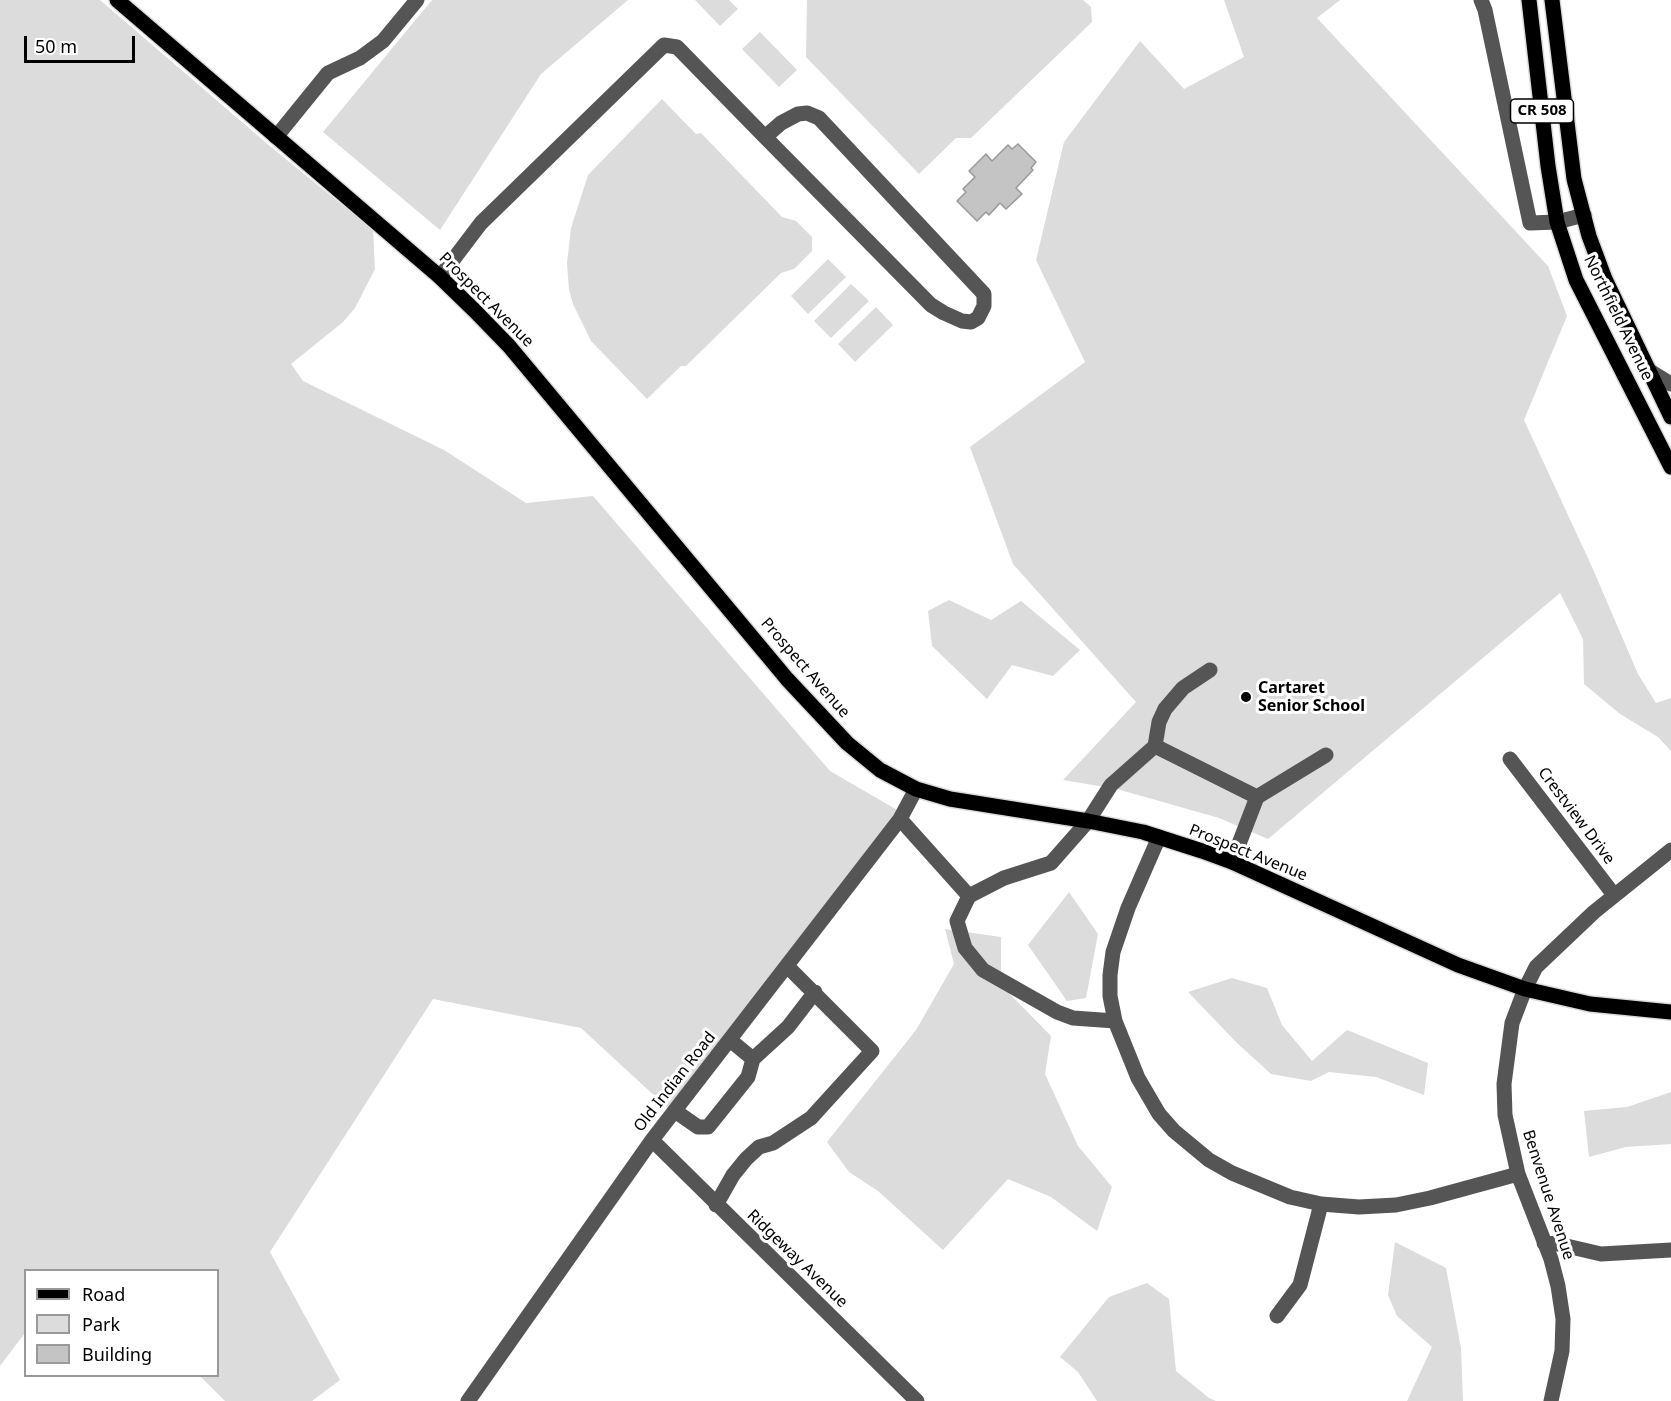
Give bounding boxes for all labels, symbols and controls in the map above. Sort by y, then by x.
scale bar [27,24,138,62]
text: 50 m [35,34,77,58]
road number: CR 508 [1510,99,1574,123]
street label: Prospect Avenue [435,249,537,351]
street label: Northfield Avenue [1579,252,1657,384]
street label: Prospect Avenue [756,614,854,722]
place label: Cartaret Senior School [1258,678,1365,716]
marker: Cartaret Senior School [1239,690,1253,704]
street label: Crestview Drive [1533,764,1619,868]
street label: Prospect Avenue [1186,821,1310,885]
street label: Old Indian Road [630,1028,720,1136]
street label: Benvenue Avenue [1518,1128,1578,1262]
street label: Ridgeway Avenue [743,1206,851,1312]
legend [24,1269,219,1377]
text: Road [82,1282,125,1306]
text: Park [82,1312,120,1336]
text: Building [82,1342,152,1366]

